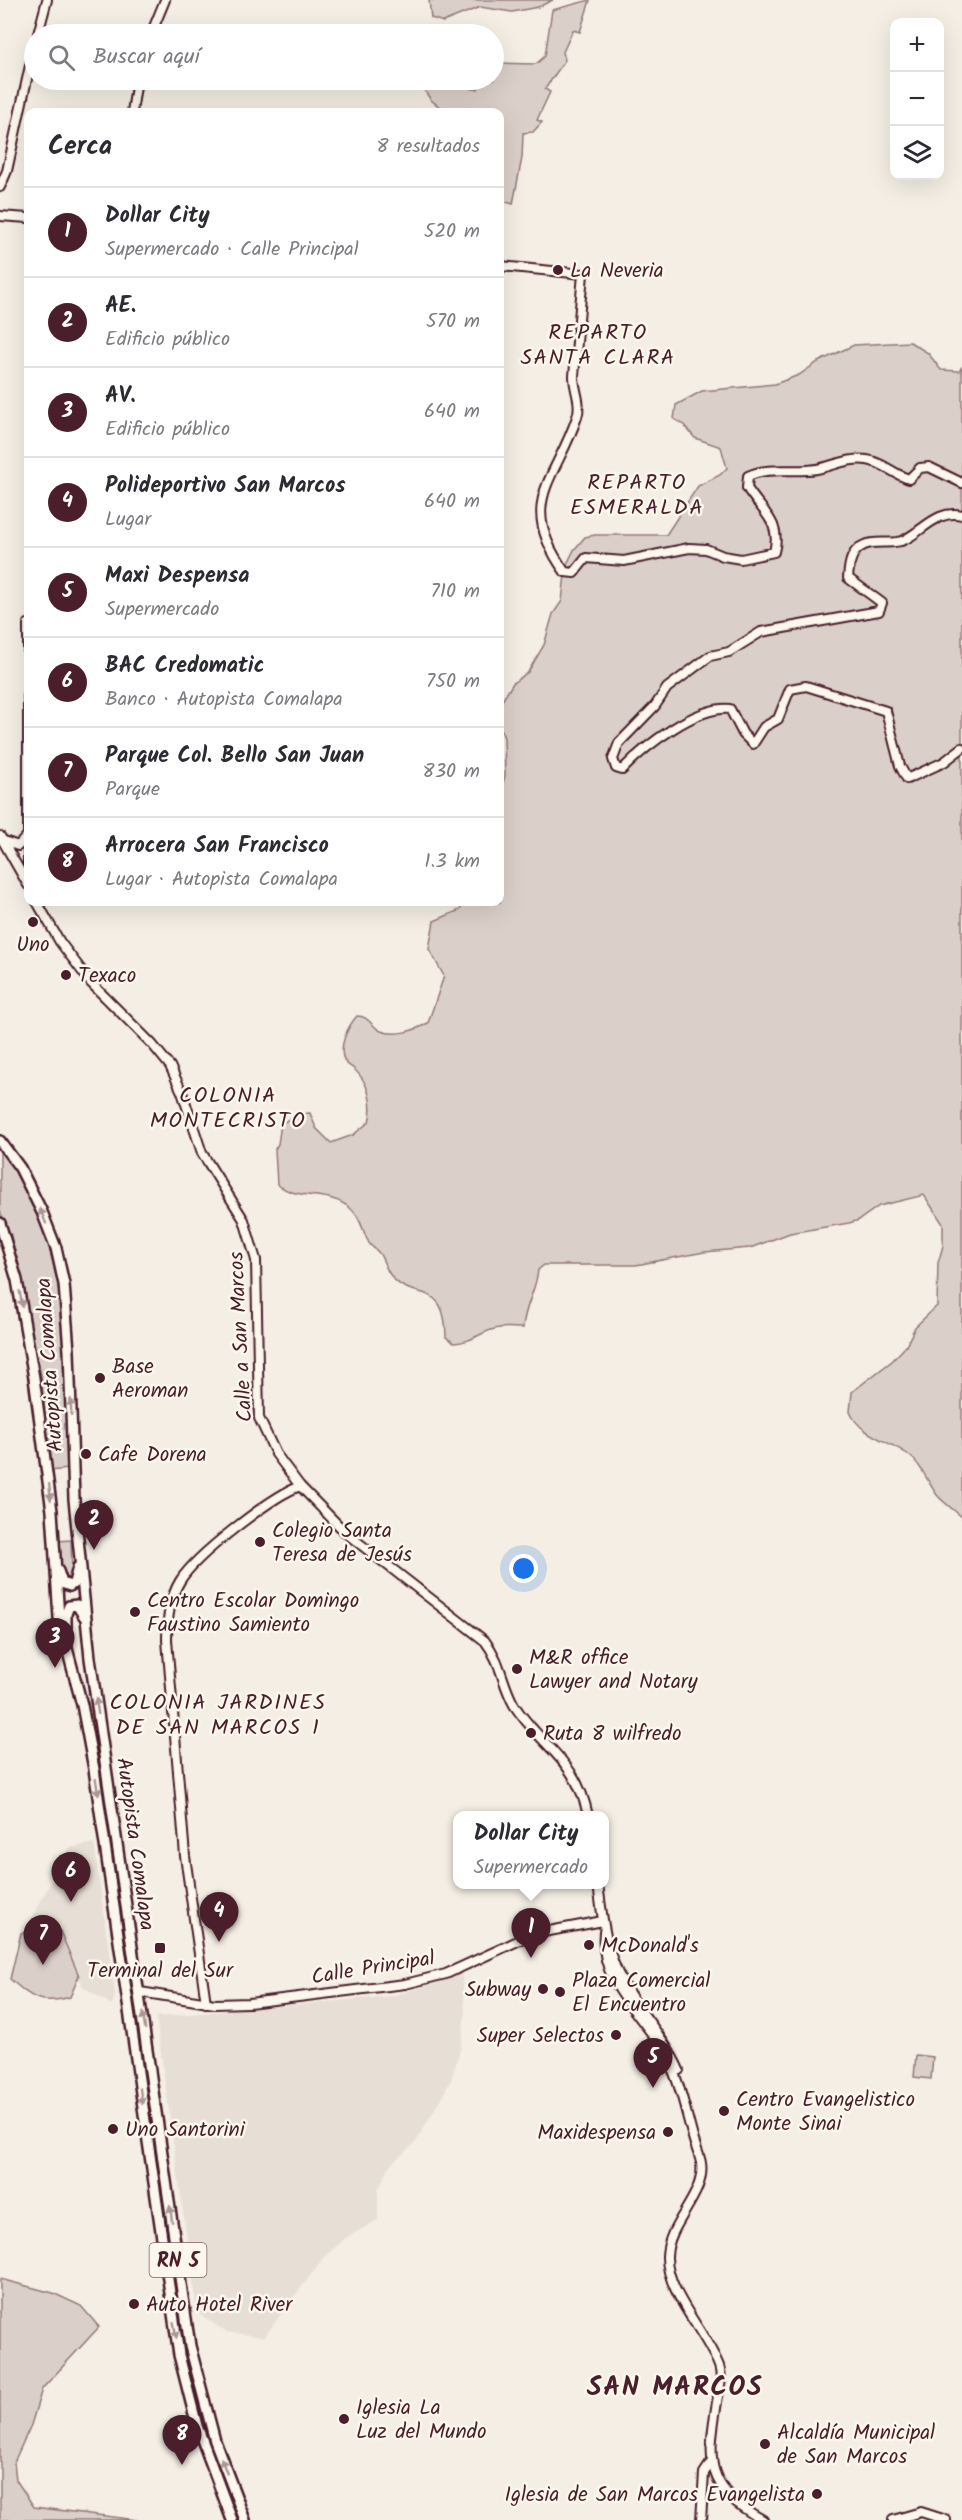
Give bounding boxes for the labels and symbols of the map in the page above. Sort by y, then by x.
place label: La Neveria [570,255,664,288]
marker: La Neveria [551,263,565,277]
district label: REPARTO SANTA CLARA [520,316,676,376]
district label: REPARTO ESMERALDA [570,466,704,526]
marker: Uno [26,915,40,929]
place label: Uno [16,929,50,962]
place label: Texaco [78,960,136,993]
marker: Texaco [59,968,73,982]
district label: COLONIA MONTECRISTO [150,1079,306,1139]
one-way arrow [38,1207,47,1225]
street label: Calle a San Marcos [221,1251,262,1423]
street label: Autopista Comalapa [28,1277,73,1453]
one-way arrow [17,1290,26,1309]
place label: Base Aeroman [112,1351,188,1408]
marker: Base Aeroman [93,1371,107,1385]
one-way arrow [67,1398,76,1417]
place label: Cafe Dorena [98,1439,207,1472]
marker: Cafe Dorena [79,1447,93,1461]
one-way arrow [45,1483,54,1502]
pin: 2 [74,1500,113,1550]
place label: Colegio Santa Teresa de Jesús [272,1515,412,1572]
marker: Colegio Santa Teresa de Jesús [253,1535,267,1549]
your location [509,1554,538,1583]
place label: Centro Escolar Domingo Faustino Samiento [147,1585,359,1642]
marker: Centro Escolar Domingo Faustino Samiento [128,1605,142,1619]
pin: 3 [36,1618,74,1668]
place label: M&R office Lawyer and Notary [529,1642,698,1699]
marker: M&R office Lawyer and Notary [510,1662,524,1676]
district label: COLONIA JARDINES DE SAN MARCOS 1 [109,1686,327,1746]
one-way arrow [92,1696,101,1715]
place label: Ruta 8 wilfredo [543,1718,681,1751]
marker: Ruta 8 wilfredo [524,1726,538,1740]
street label: Autopista Comalapa [106,1756,163,1933]
one-way arrow [92,1778,101,1797]
pin: 6 [52,1852,90,1902]
pin: 4 [200,1892,238,1942]
pin: 1 [512,1908,550,1958]
pin: 7 [24,1916,63,1965]
place label: McDonald's [601,1930,699,1963]
marker: McDonald's [582,1938,596,1952]
marker: Terminal del Sur [153,1941,167,1955]
street label: Calle Principal [309,1942,437,1995]
place label: Terminal del Sur [87,1955,234,1988]
place label: Plaza Comercial El Encuentro [572,1965,710,2022]
place label: Subway [465,1974,531,2007]
marker: Subway [536,1982,550,1996]
marker: Plaza Comercial El Encuentro [553,1985,567,1999]
one-way arrow [139,2011,148,2030]
place label: Super Selectos [477,2020,604,2053]
marker: Super Selectos [609,2028,623,2042]
pin: 5 [634,2038,672,2088]
place label: Centro Evangelistico Monte Sinai [736,2084,915,2141]
one-way arrow [137,2086,146,2105]
marker: Centro Evangelistico Monte Sinai [717,2104,731,2118]
place label: Uno Santorini [125,2114,246,2147]
place label: Maxidespensa [537,2117,656,2150]
marker: Uno Santorini [106,2122,120,2136]
marker: Maxidespensa [661,2125,675,2139]
one-way arrow [167,2204,176,2223]
road number: RN 5 [150,2243,207,2277]
place label: Auto Hotel River [146,2289,293,2322]
marker: Auto Hotel River [127,2297,141,2311]
one-way arrow [171,2321,180,2340]
district label: SAN MARCOS [587,2366,763,2409]
place label: Iglesia La Luz del Mundo [356,2392,487,2449]
marker: Iglesia La Luz del Mundo [337,2412,351,2426]
pin: 8 [162,2416,201,2465]
place label: Alcaldía Municipal de San Marcos [777,2417,935,2474]
marker: Alcaldía Municipal de San Marcos [758,2437,772,2451]
one-way arrow [218,2456,228,2474]
place label: Iglesia de San Marcos Evangelista [504,2479,805,2512]
marker: Iglesia de San Marcos Evangelista [810,2487,824,2501]

